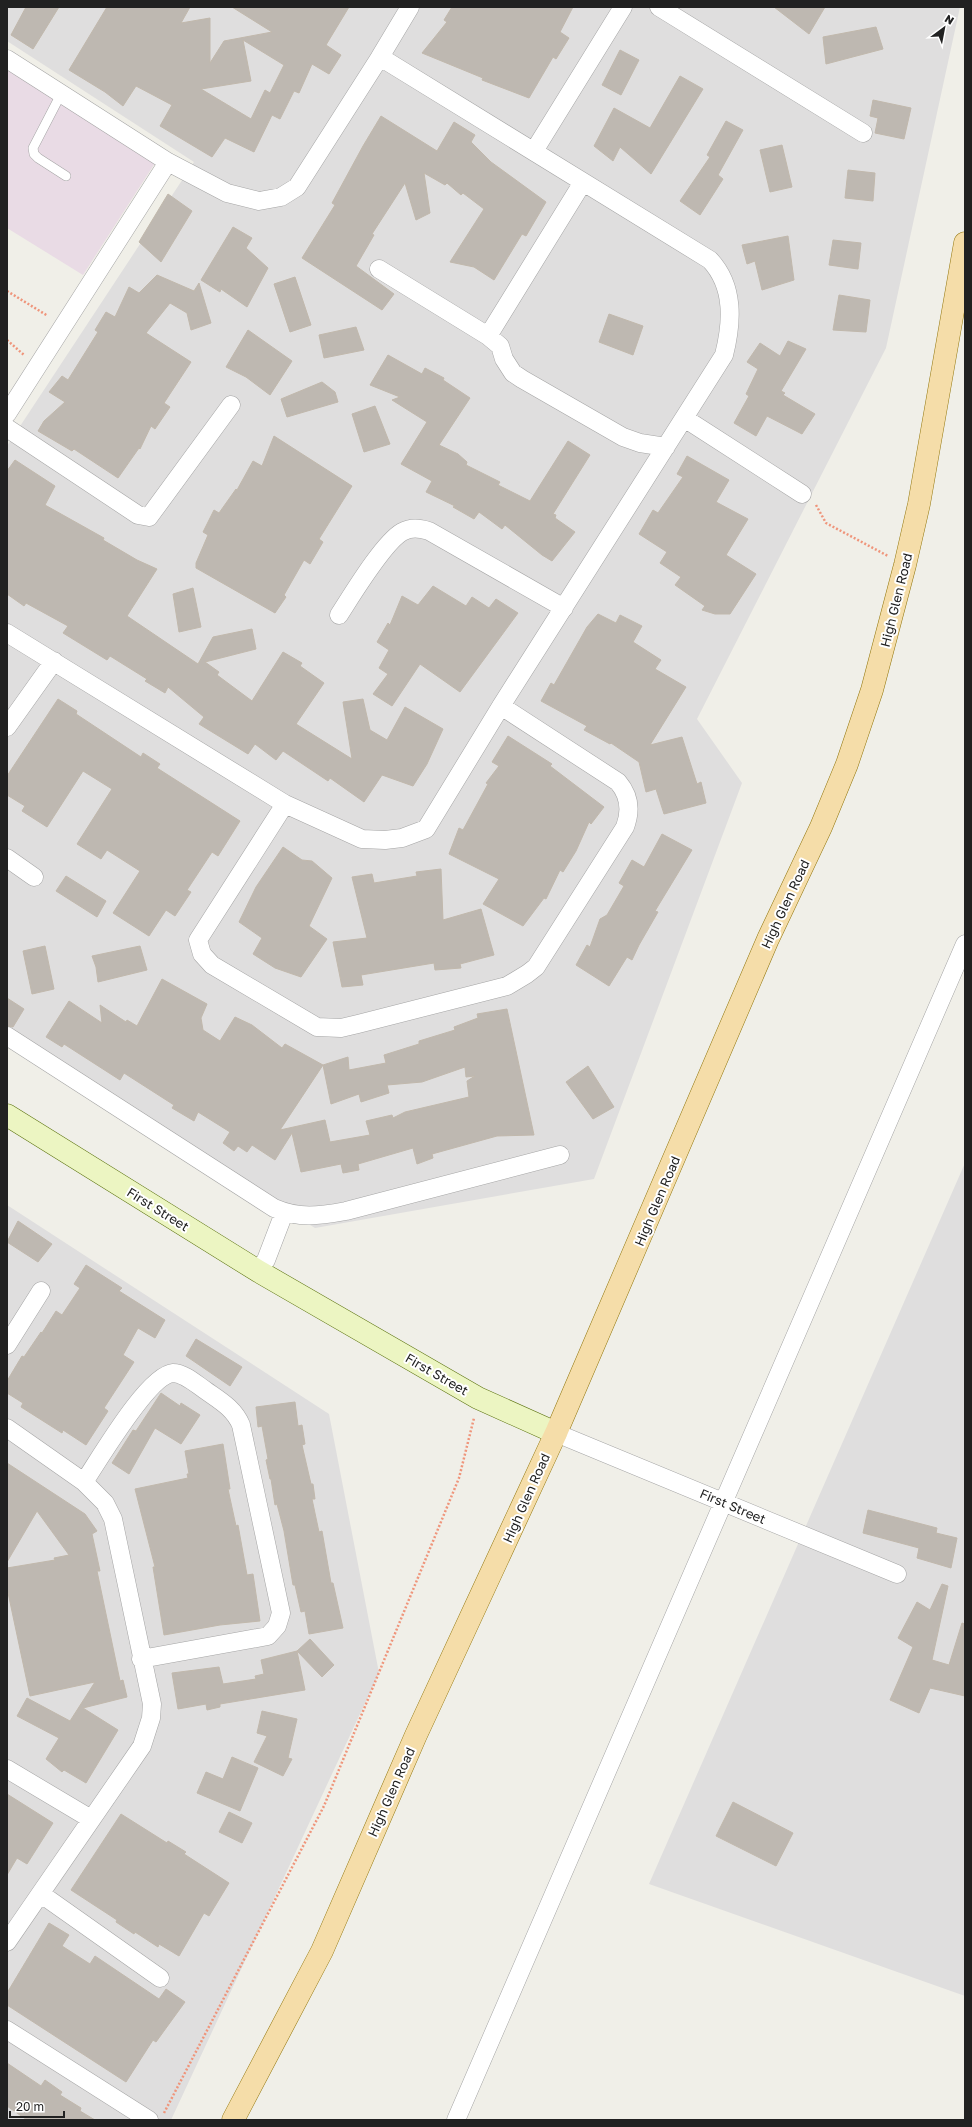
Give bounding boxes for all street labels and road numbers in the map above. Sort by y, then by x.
street label: High Glen Road [877,551,915,649]
street label: High Glen Road [757,857,813,951]
street label: High Glen Road [631,1153,683,1249]
street label: First Street [124,1184,192,1234]
street label: First Street [403,1350,471,1398]
street label: High Glen Road [499,1451,553,1545]
street label: First Street [698,1485,768,1527]
street label: High Glen Road [364,1745,418,1839]

